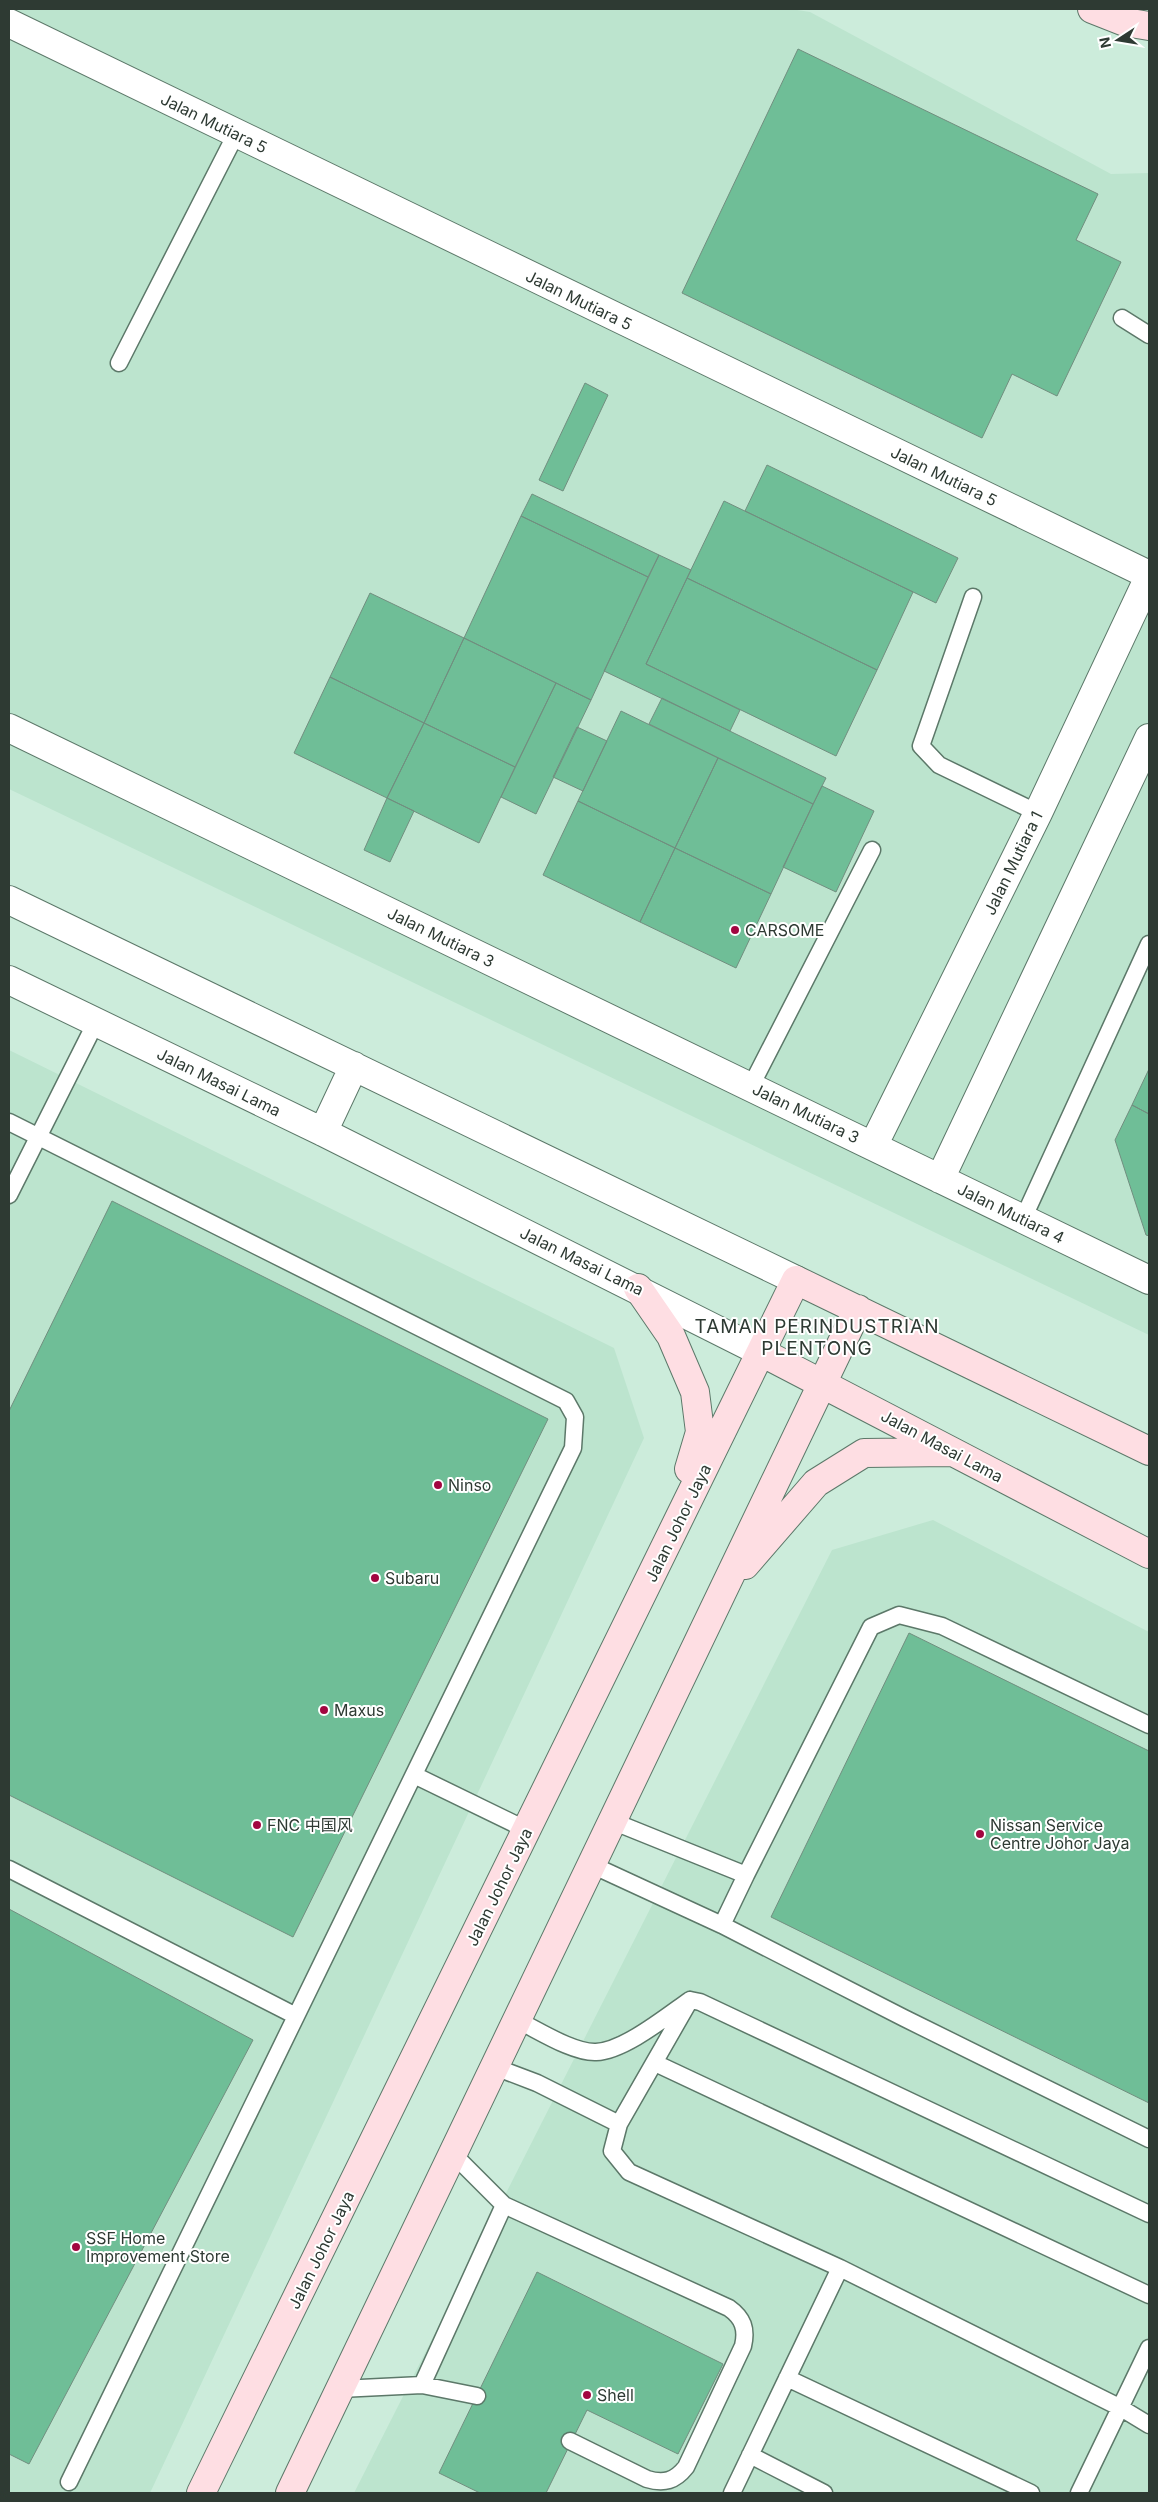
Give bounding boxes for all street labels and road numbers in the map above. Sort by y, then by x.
street label: Jalan Mutiara 5 [157,89,271,157]
street label: Jalan Mutiara 5 [522,266,636,334]
street label: Jalan Mutiara 5 [887,442,1001,510]
street label: Jalan Mutiara 1 [979,808,1047,918]
street label: Jalan Mutiara 3 [384,903,498,971]
street label: Jalan Masai Lama [154,1043,284,1121]
street label: Jalan Mutiara 3 [749,1079,863,1147]
street label: Jalan Mutiara 4 [954,1178,1068,1248]
street label: Jalan Masai Lama [517,1222,647,1300]
street label: Jalan Masai Lama [878,1405,1006,1487]
street label: Jalan Johor Jaya [641,1461,715,1585]
street label: Jalan Johor Jaya [462,1825,536,1949]
street label: Jalan Johor Jaya [284,2188,358,2312]

